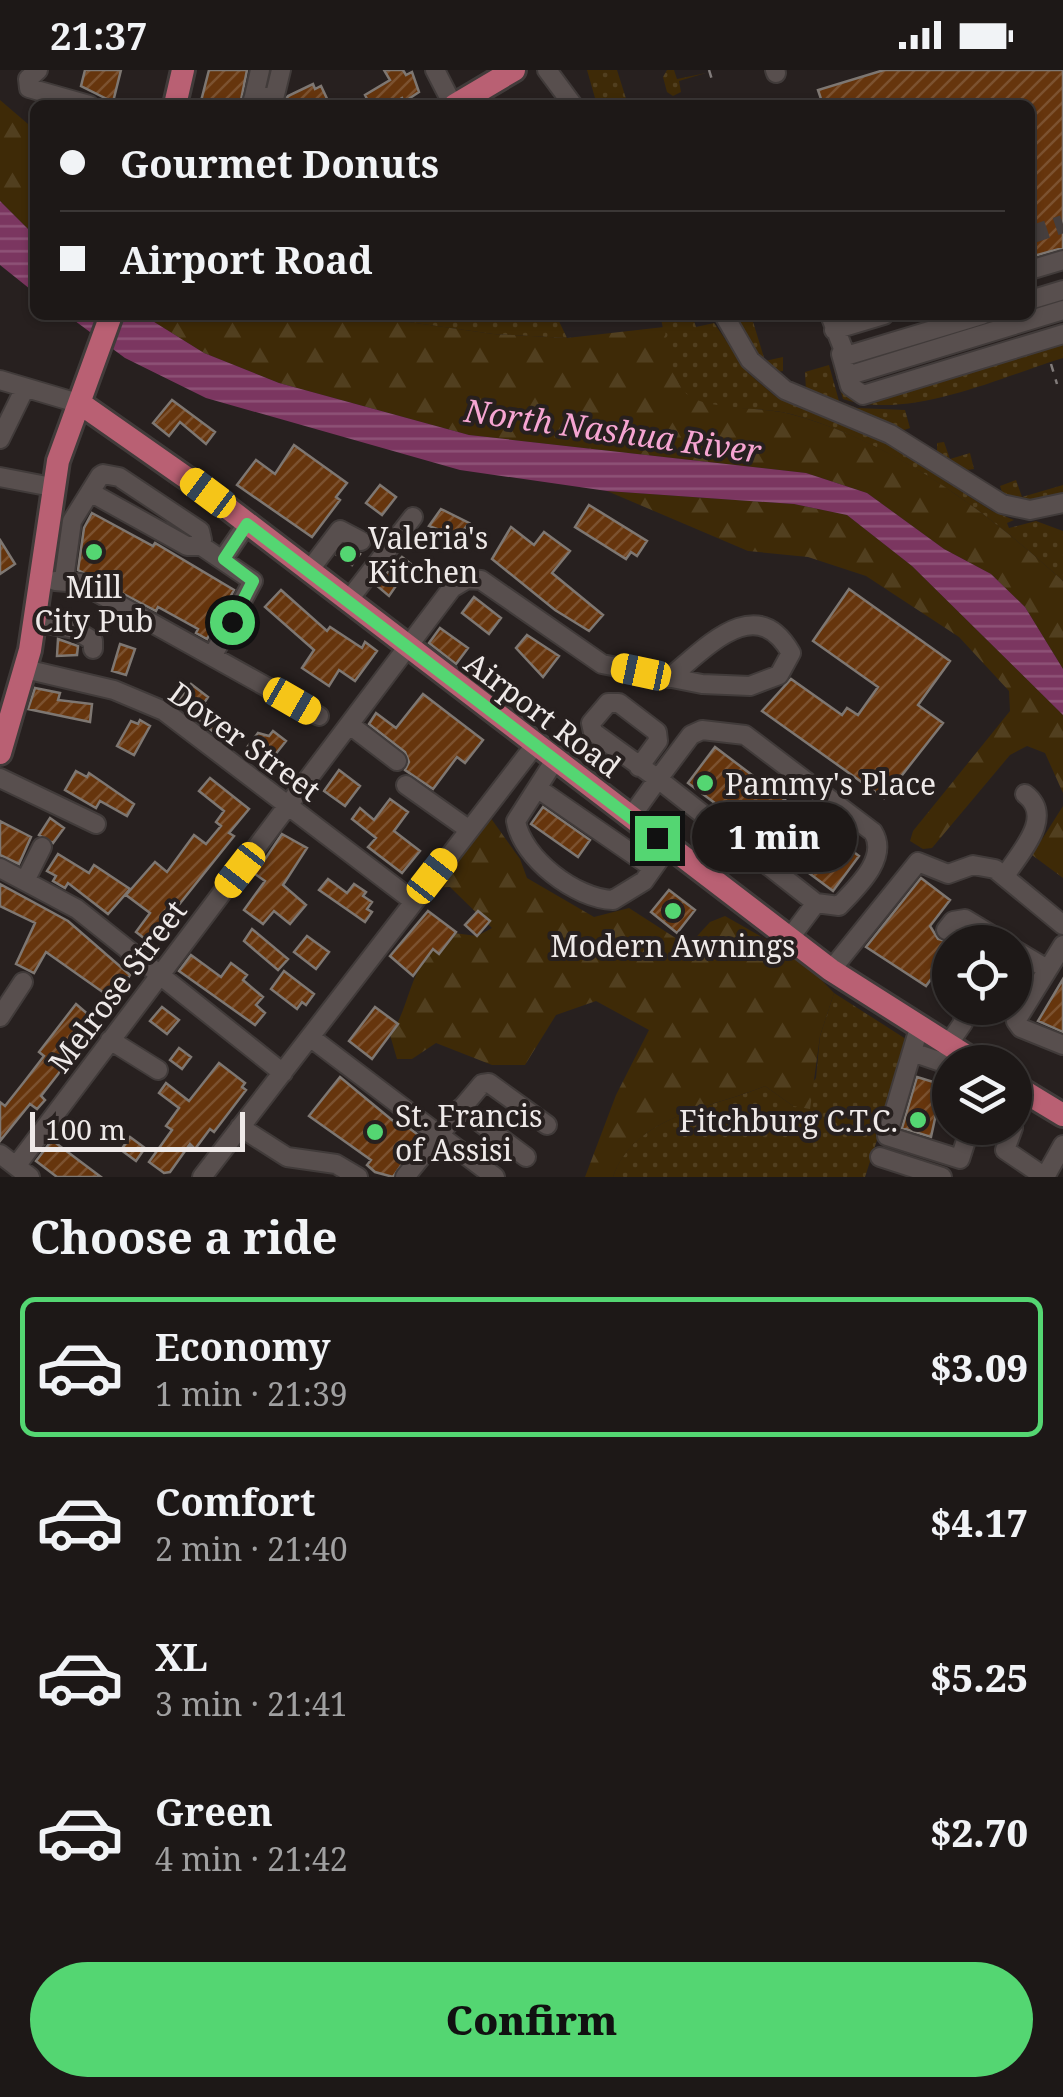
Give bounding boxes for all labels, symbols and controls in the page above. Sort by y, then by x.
text: 21:37 [50,9,147,61]
text: Gourmet Donuts [120,137,439,189]
text: Airport Road [120,233,373,285]
water label: North Nashua River [461,388,765,472]
car [175,463,241,523]
place label: Valeria's Kitchen [368,517,488,592]
marker: Mill City Pub [83,541,105,563]
marker: Valeria's Kitchen [337,543,359,565]
place label: Mill City Pub [35,566,153,641]
route start [210,600,255,645]
street label: Airport Road [457,642,629,786]
car [609,651,673,693]
street label: Dover Street [161,672,329,810]
car [259,673,325,729]
place label: Pammy's Place [725,763,936,804]
marker: Pammy's Place [694,772,716,794]
callout: 1 min [692,803,857,873]
text: 1 min [729,815,820,858]
route end [635,816,680,861]
car [210,837,270,903]
car [402,843,462,909]
street label: Melrose Street [39,891,195,1081]
marker: Modern Awnings [662,900,684,922]
place label: Modern Awnings [550,925,796,966]
map controls [932,925,1032,1145]
button: locate [932,925,1032,1025]
button: layers [932,1045,1032,1145]
place label: St. Francis of Assisi [395,1095,543,1170]
place label: Fitchburg C.T.C. [679,1100,898,1141]
scale bar [30,1107,245,1152]
marker: Fitchburg C.T.C. [907,1109,929,1131]
text: 100 m [45,1110,126,1148]
marker: St. Francis of Assisi [364,1121,386,1143]
text: Choose a ride [30,1206,338,1267]
text: Economy [155,1320,331,1372]
icon: car [35,1322,125,1412]
text: $3.09 [930,1341,1028,1393]
text: 1 min · 21:39 [155,1372,348,1415]
text: Comfort [155,1475,315,1527]
icon: car [35,1477,125,1567]
text: $4.17 [930,1496,1028,1548]
text: 2 min · 21:40 [155,1527,348,1570]
text: XL [155,1630,208,1682]
icon: car [35,1632,125,1722]
text: $5.25 [930,1651,1028,1703]
text: 3 min · 21:41 [155,1682,348,1725]
text: Green [155,1785,273,1837]
icon: car [35,1787,125,1877]
text: $2.70 [930,1806,1028,1858]
text: 4 min · 21:42 [155,1837,348,1880]
button: Confirm [30,1962,1033,2077]

